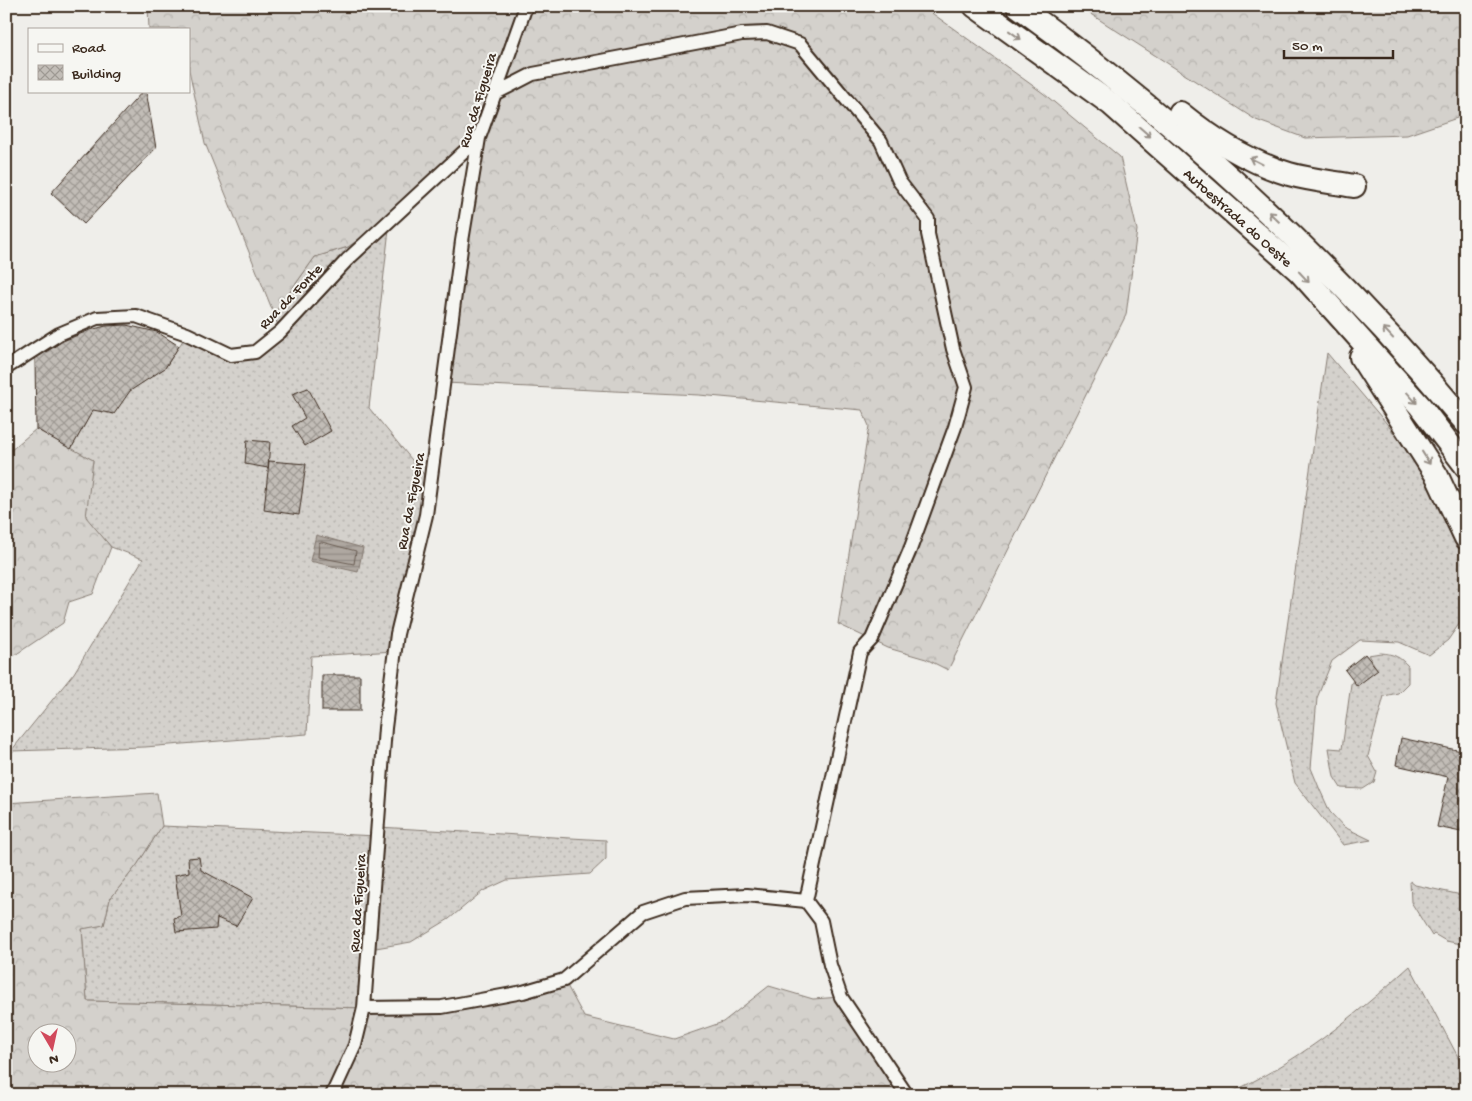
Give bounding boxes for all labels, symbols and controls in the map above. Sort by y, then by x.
legend [28,28,190,92]
scale bar [1284,28,1393,60]
one-way arrow [1008,30,1022,40]
text: 50 m [1292,38,1323,56]
text: Road [72,40,106,58]
street label: Rua da Figueira [456,50,502,150]
text: Building [71,66,121,84]
one-way arrow [1138,126,1151,137]
one-way arrow [1249,156,1264,165]
street label: Autoestrada do Oeste [1179,165,1296,272]
one-way arrow [1268,211,1281,223]
street label: Rua da Fonte [256,261,327,334]
one-way arrow [1298,270,1310,283]
one-way arrow [1382,327,1394,340]
one-way arrow [1407,391,1418,404]
street label: Rua da Figueira [394,451,430,551]
one-way arrow [1420,451,1431,465]
street label: Rua da Figueira [347,853,371,953]
north arrow [28,1024,78,1074]
text: N [48,1049,59,1067]

